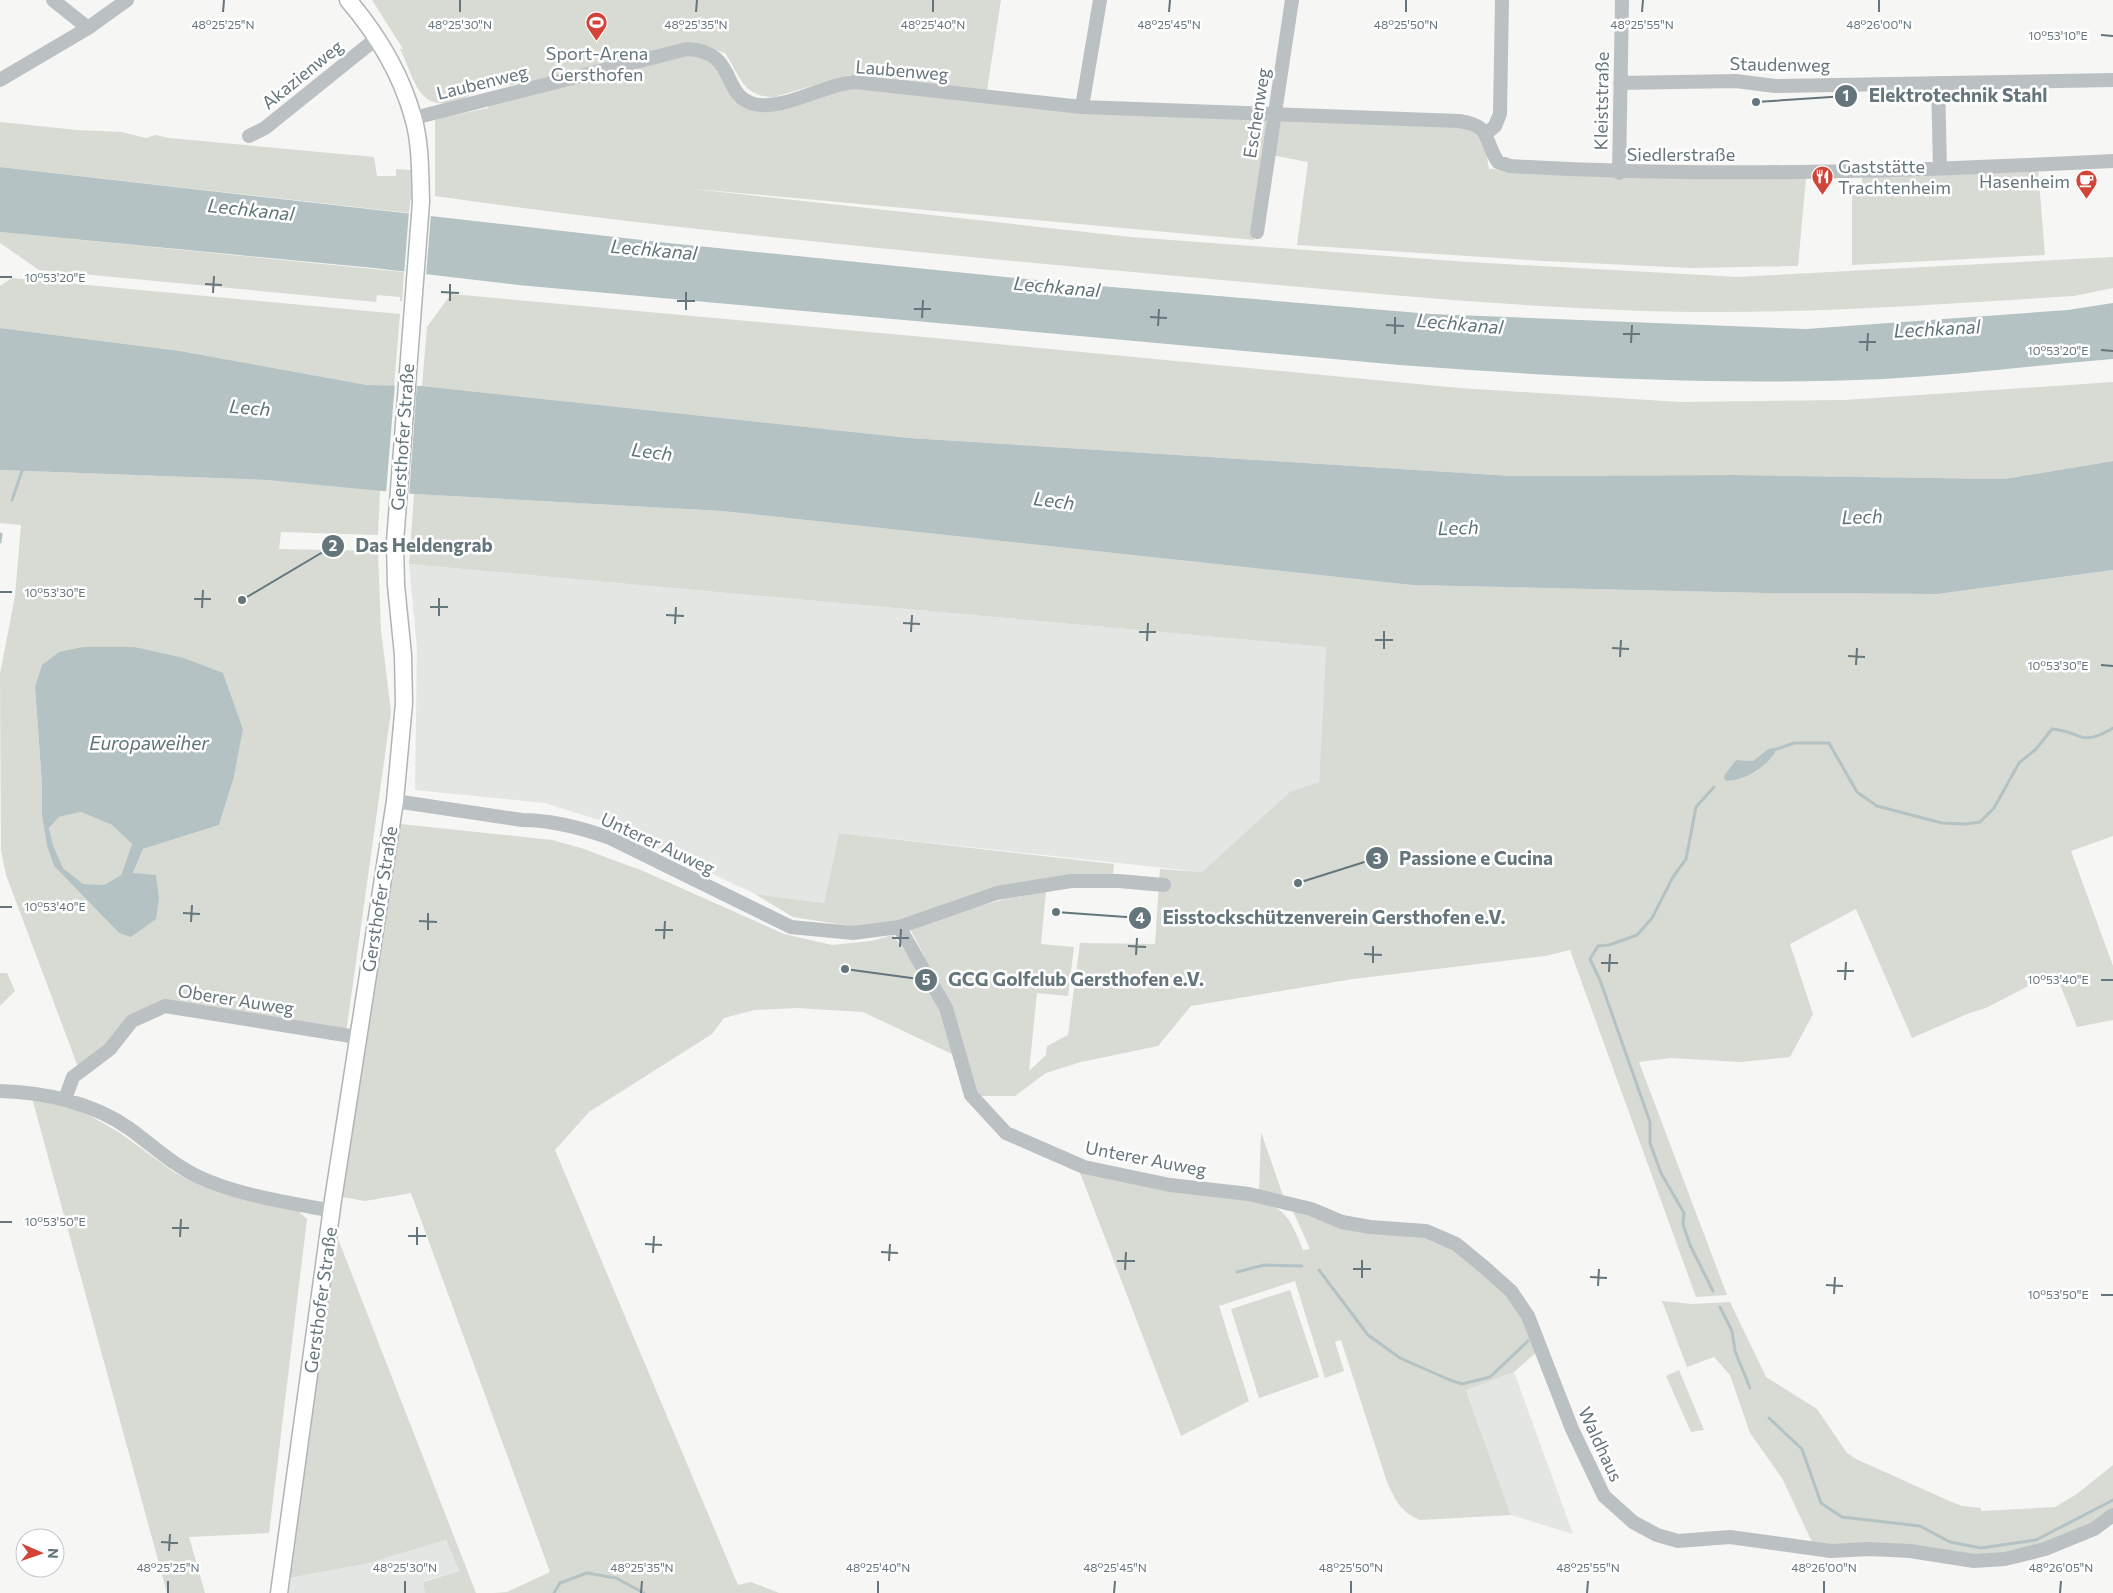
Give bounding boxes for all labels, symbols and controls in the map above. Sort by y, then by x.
sports icon: Sport-Arena Gersthofen [585,11,609,42]
text: 48°25'25"N [191,17,255,31]
text: 48°25'30"N [428,17,492,31]
text: 48°25'35"N [664,17,728,31]
text: 48°25'40"N [901,17,965,31]
text: 48°25'45"N [1137,17,1201,31]
text: 48°25'50"N [1374,17,1438,31]
text: 48°25'55"N [1610,17,1674,31]
text: 48°26'00"N [1846,17,1912,31]
text: 10°53'10"E [2028,28,2088,42]
street label: Akazienweg [257,34,347,113]
place label: Sport-Arena Gersthofen [546,42,648,85]
street label: Kleiststraße [1589,51,1613,151]
street label: Staudenweg [1730,52,1831,76]
street label: Laubenweg [855,55,950,85]
street label: Laubenweg [434,60,530,104]
street label: Eschenweg [1238,66,1274,160]
callout: Elektrotechnik Stahl [1834,79,2058,113]
text: Elektrotechnik Stahl [1869,83,2047,106]
text: 1 [1843,86,1849,104]
street label: Siedlerstraße [1627,143,1735,165]
place label: Gaststätte Trachtenheim [1838,155,1951,198]
restaurant icon: Gaststätte Trachtenheim [1810,164,1834,195]
cafe icon: Hasenheim [2074,169,2098,200]
place label: Hasenheim [1979,170,2070,192]
water label: Lechkanal [207,193,297,225]
water label: Lechkanal [610,234,700,264]
text: 10°53'20"E [25,270,85,284]
water label: Lechkanal [1013,271,1103,301]
water label: Lechkanal [1416,308,1506,338]
water label: Lechkanal [1893,314,1982,342]
text: 10°53'20"E [2028,343,2088,357]
street label: Gersthofer Straße [386,363,418,511]
water label: Lech [228,394,272,420]
water label: Lech [630,437,674,465]
water label: Lech [1032,486,1076,514]
water label: Lech [1841,504,1883,528]
water label: Lech [1437,515,1479,539]
callout: Das Heldengrab [321,529,503,563]
text: Das Heldengrab [355,533,493,556]
text: 2 [329,536,337,554]
text: 10°53'30"E [24,585,86,599]
text: 10°53'30"E [2027,658,2089,672]
water label: Europaweiher [89,731,210,754]
street label: Unterer Auweg [598,807,719,879]
street label: Gersthofer Straße [357,824,401,974]
callout: Passione e Cucina [1364,841,1563,875]
text: Passione e Cucina [1399,846,1553,869]
text: 3 [1373,849,1382,867]
text: 10°53'40"E [24,899,86,913]
callout: Eisstockschützenverein Gersthofen e.V. [1127,901,1515,935]
text: Eisstockschützenverein Gersthofen e.V. [1162,905,1506,928]
text: 4 [1135,908,1145,926]
callout: GCG Golfclub Gersthofen e.V. [913,963,1214,997]
text: GCG Golfclub Gersthofen e.V. [948,967,1204,990]
text: 5 [922,970,931,988]
text: 10°53'40"E [2027,972,2089,986]
street label: Oberer Auweg [176,979,296,1019]
street label: Unterer Auweg [1084,1135,1209,1181]
text: 10°53'50"E [24,1214,86,1228]
street label: Gersthofer Straße [299,1225,341,1375]
text: 10°53'50"E [2027,1287,2089,1301]
street label: Waldhaus [1574,1403,1628,1485]
north arrow [15,1528,65,1578]
text: N [45,1548,62,1559]
text: 48°25'25"N [136,1560,200,1574]
text: 48°25'30"N [373,1560,437,1574]
text: 48°25'35"N [610,1560,674,1574]
text: 48°25'40"N [846,1560,910,1574]
text: 48°25'45"N [1083,1560,1147,1574]
text: 48°25'50"N [1319,1560,1383,1574]
text: 48°25'55"N [1556,1560,1620,1574]
text: 48°26'00"N [1791,1560,1857,1574]
text: 48°26'05"N [2029,1560,2093,1574]

